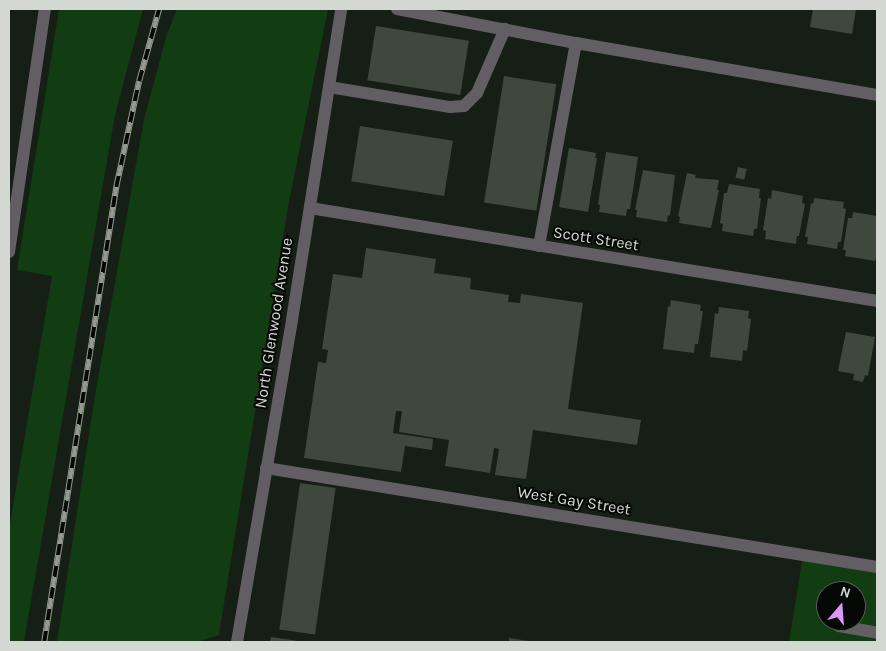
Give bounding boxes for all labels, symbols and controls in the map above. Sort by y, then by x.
street label: Scott Street [552,223,640,255]
street label: North Glenwood Avenue [251,236,297,410]
street label: West Gay Street [516,483,632,519]
north arrow [816,581,866,631]
text: N [838,583,853,602]

